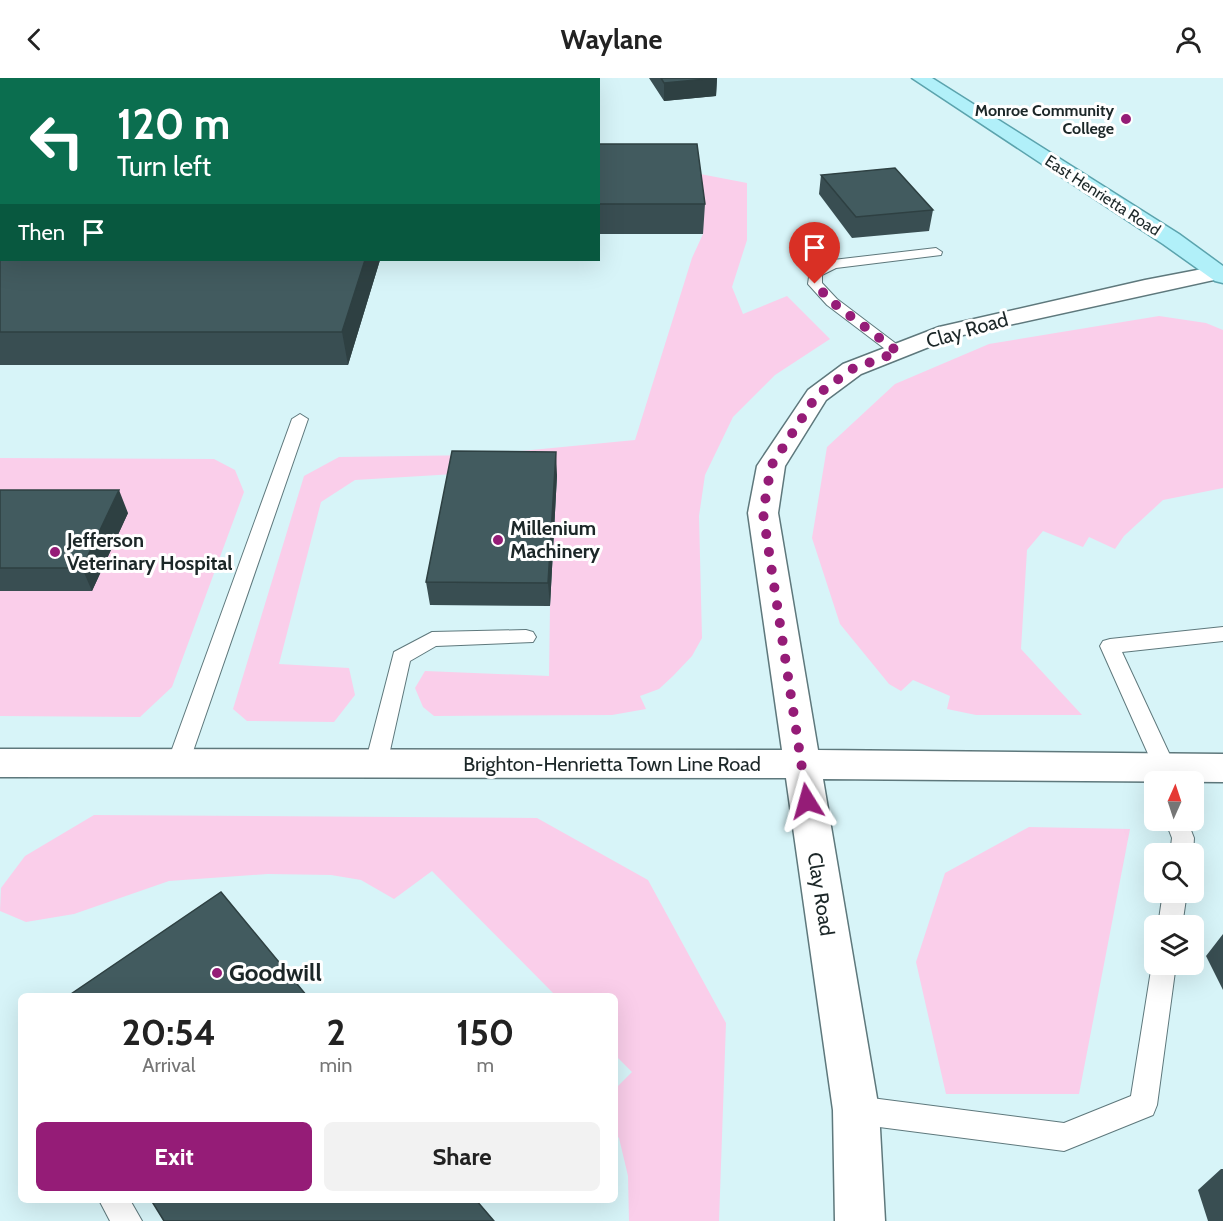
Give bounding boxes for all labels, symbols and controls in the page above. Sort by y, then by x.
icon: back [18,23,51,56]
text: Waylane [561,23,662,56]
icon: person [1172,23,1205,56]
text: 120 m [117,98,230,150]
place label: Monroe Community College [975,101,1114,138]
icon: left [18,102,96,180]
marker: Monroe Community College [1119,112,1133,126]
text: Turn left [117,150,211,183]
street label: East Henrietta Road [1041,151,1164,240]
icon: arrive [77,216,110,249]
text: Then [18,219,65,246]
pin [789,222,840,284]
icon: arrive [798,231,831,264]
street label: Clay Road [923,307,1011,353]
place label: Millenium Machinery [510,516,600,563]
place label: Jefferson Veterinary Hospital [66,528,233,575]
marker: Millenium Machinery [491,533,505,547]
marker: Jefferson Veterinary Hospital [48,545,62,559]
street label: Brighton-Henrietta Town Line Road [463,752,761,776]
position arrow [775,769,839,833]
north arrow [1144,771,1204,831]
map controls [1144,771,1204,975]
button: search [1144,843,1204,903]
street label: Clay Road [803,851,839,937]
button: layers [1144,915,1204,975]
place label: Goodwill [229,958,322,987]
marker: Goodwill [210,966,224,980]
text: 20:54 [122,1010,216,1054]
text: 2 [327,1010,346,1054]
text: 150 [456,1010,514,1054]
text: Arrival [142,1053,195,1077]
text: min [320,1053,353,1077]
text: m [476,1053,494,1077]
button: Exit [36,1122,312,1191]
button: Share [324,1122,600,1191]

